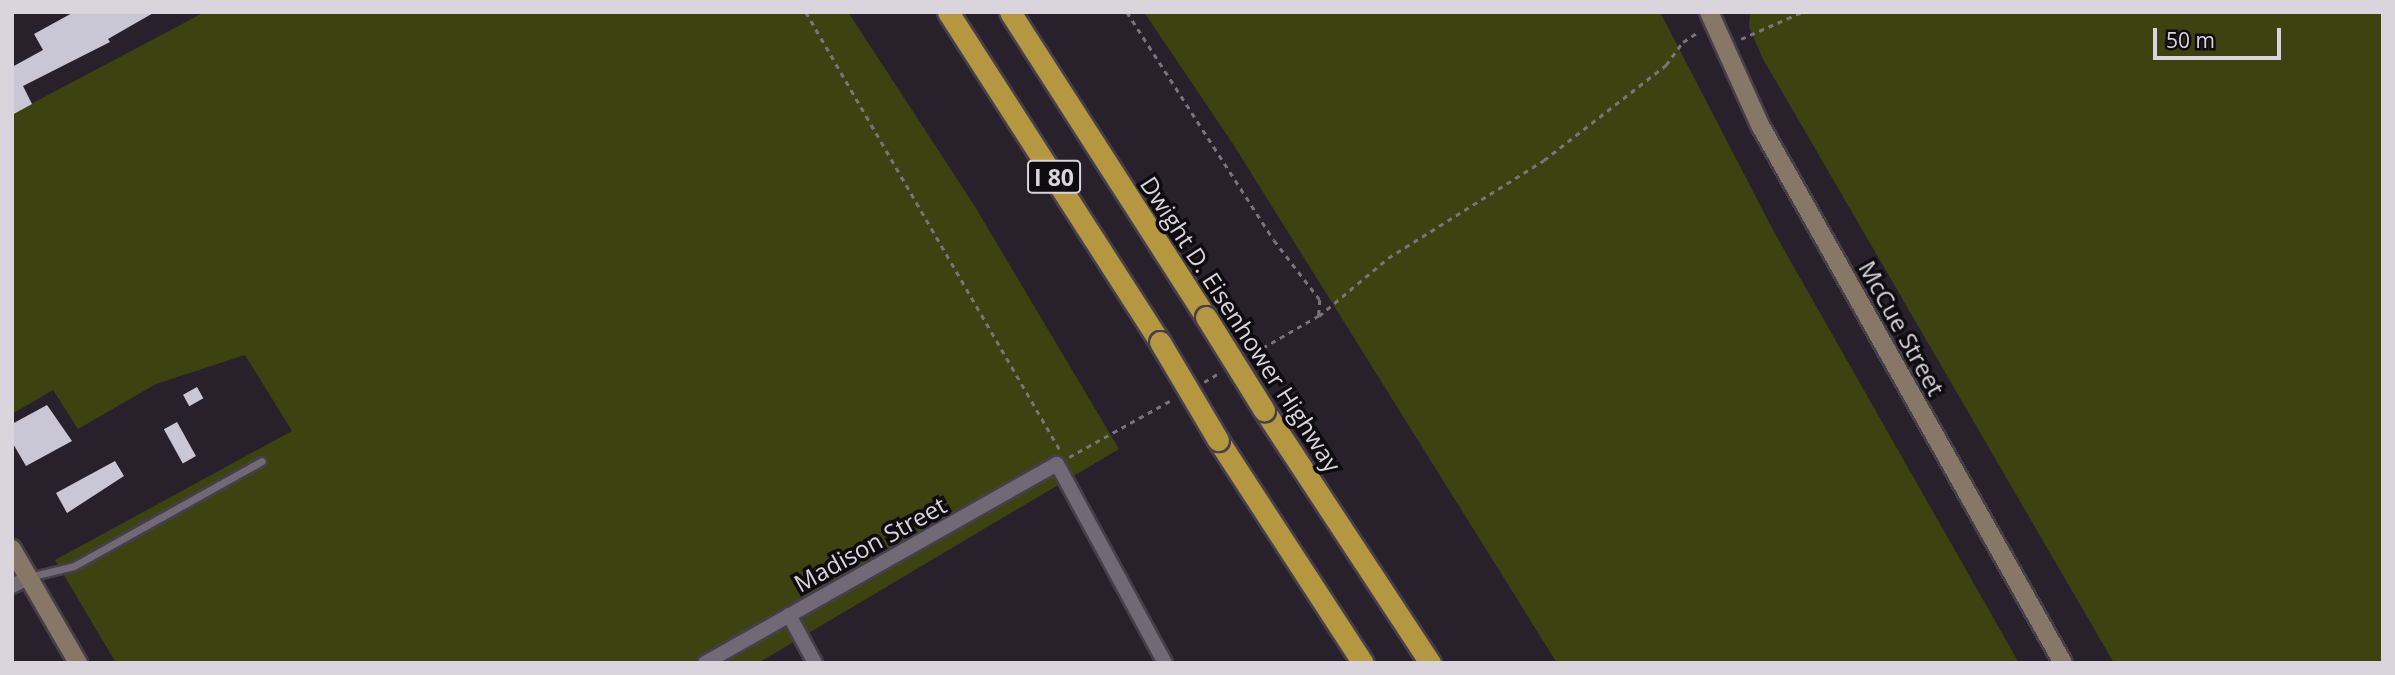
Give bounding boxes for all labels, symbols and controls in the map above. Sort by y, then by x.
scale bar [2157,14,2285,58]
text: 50 m [2166,26,2215,54]
road number: I 80 [1026,158,1082,196]
street label: Dwight D. Eisenhower Highway [1135,171,1347,477]
street label: McCue Street [1853,256,1951,400]
street label: Madison Street [789,490,951,598]

